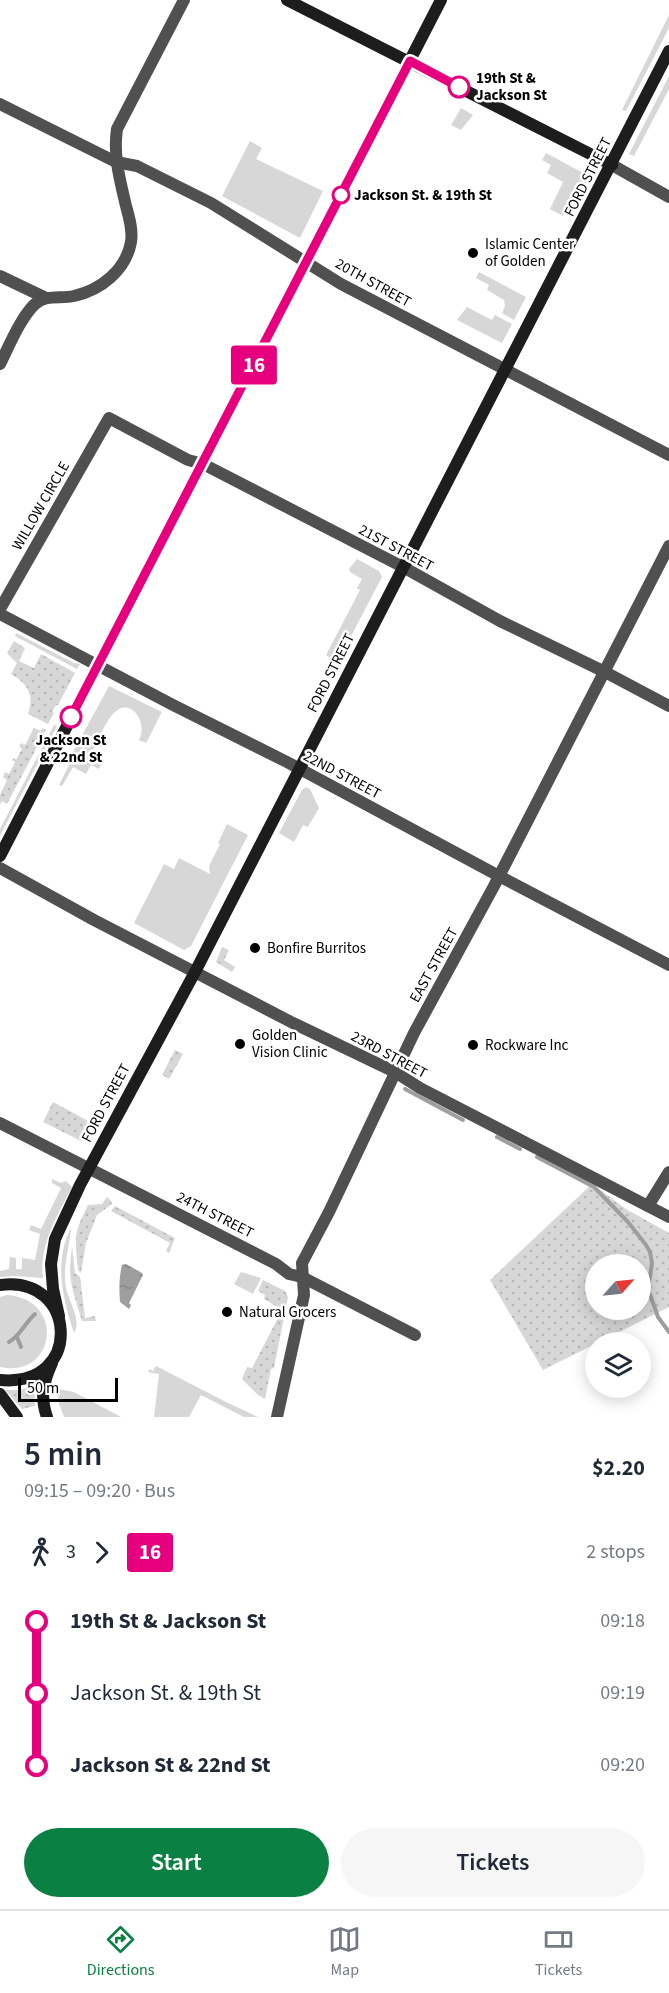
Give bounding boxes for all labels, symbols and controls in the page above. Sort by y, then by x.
place label: 19th St & Jackson St [476,68,547,106]
marker: 19th St & Jackson St [448,76,470,98]
street label: FORD STREET [559,134,617,220]
place label: Jackson St. & 19th St [354,185,492,206]
marker: Jackson St. & 19th St [332,186,350,204]
place label: Islamic Center of Golden [485,234,575,272]
marker: Islamic Center of Golden [466,246,480,260]
street label: 20TH STREET [331,253,415,313]
line badge: 16 [227,346,281,385]
text: 16 [243,350,265,380]
street label: WILLOW CIRCLE [7,458,75,554]
street label: 21ST STREET [355,520,437,576]
street label: FORD STREET [302,630,360,716]
marker: Jackson St & 22nd St [60,706,82,728]
place label: Jackson St & 22nd St [36,730,107,768]
street label: 22ND STREET [300,746,384,804]
street label: EAST STREET [405,924,463,1006]
place label: Bonfire Burritos [267,938,366,959]
marker: Bonfire Burritos [248,941,262,955]
place label: Golden Vision Clinic [252,1025,328,1063]
street label: 23RD STREET [347,1026,431,1084]
place label: Rockware Inc [485,1035,569,1056]
marker: Golden Vision Clinic [233,1037,247,1051]
marker: Rockware Inc [466,1038,480,1052]
street label: FORD STREET [77,1060,135,1146]
street label: 24TH STREET [173,1187,257,1243]
north arrow [585,1254,651,1320]
map controls [585,1254,651,1398]
place label: Natural Grocers [239,1302,336,1323]
marker: Natural Grocers [220,1305,234,1319]
button: layers [585,1332,651,1398]
scale bar [18,1375,118,1402]
text: 50 m [27,1377,59,1399]
text: 5 min [24,1431,102,1478]
text: $2.20 [592,1452,645,1484]
text: 09:15 – 09:20 · Bus [24,1477,175,1505]
icon: walk [24,1536,57,1569]
icon: forward [85,1536,118,1569]
text: 16 [139,1537,161,1567]
text: 3 [66,1538,76,1566]
text: 2 stops [586,1538,645,1566]
text: 19th St & Jackson St [70,1605,266,1637]
text: 09:18 [600,1607,645,1635]
text: Jackson St. & 19th St [70,1677,261,1709]
text: 09:19 [600,1679,645,1707]
text: Jackson St & 22nd St [70,1749,270,1781]
text: 09:20 [600,1751,645,1779]
button: Start [24,1828,329,1897]
button: Tickets [341,1828,645,1897]
tab: Directions [87,1923,155,1981]
tab: Map [328,1923,361,1981]
tab: Tickets [535,1923,582,1981]

